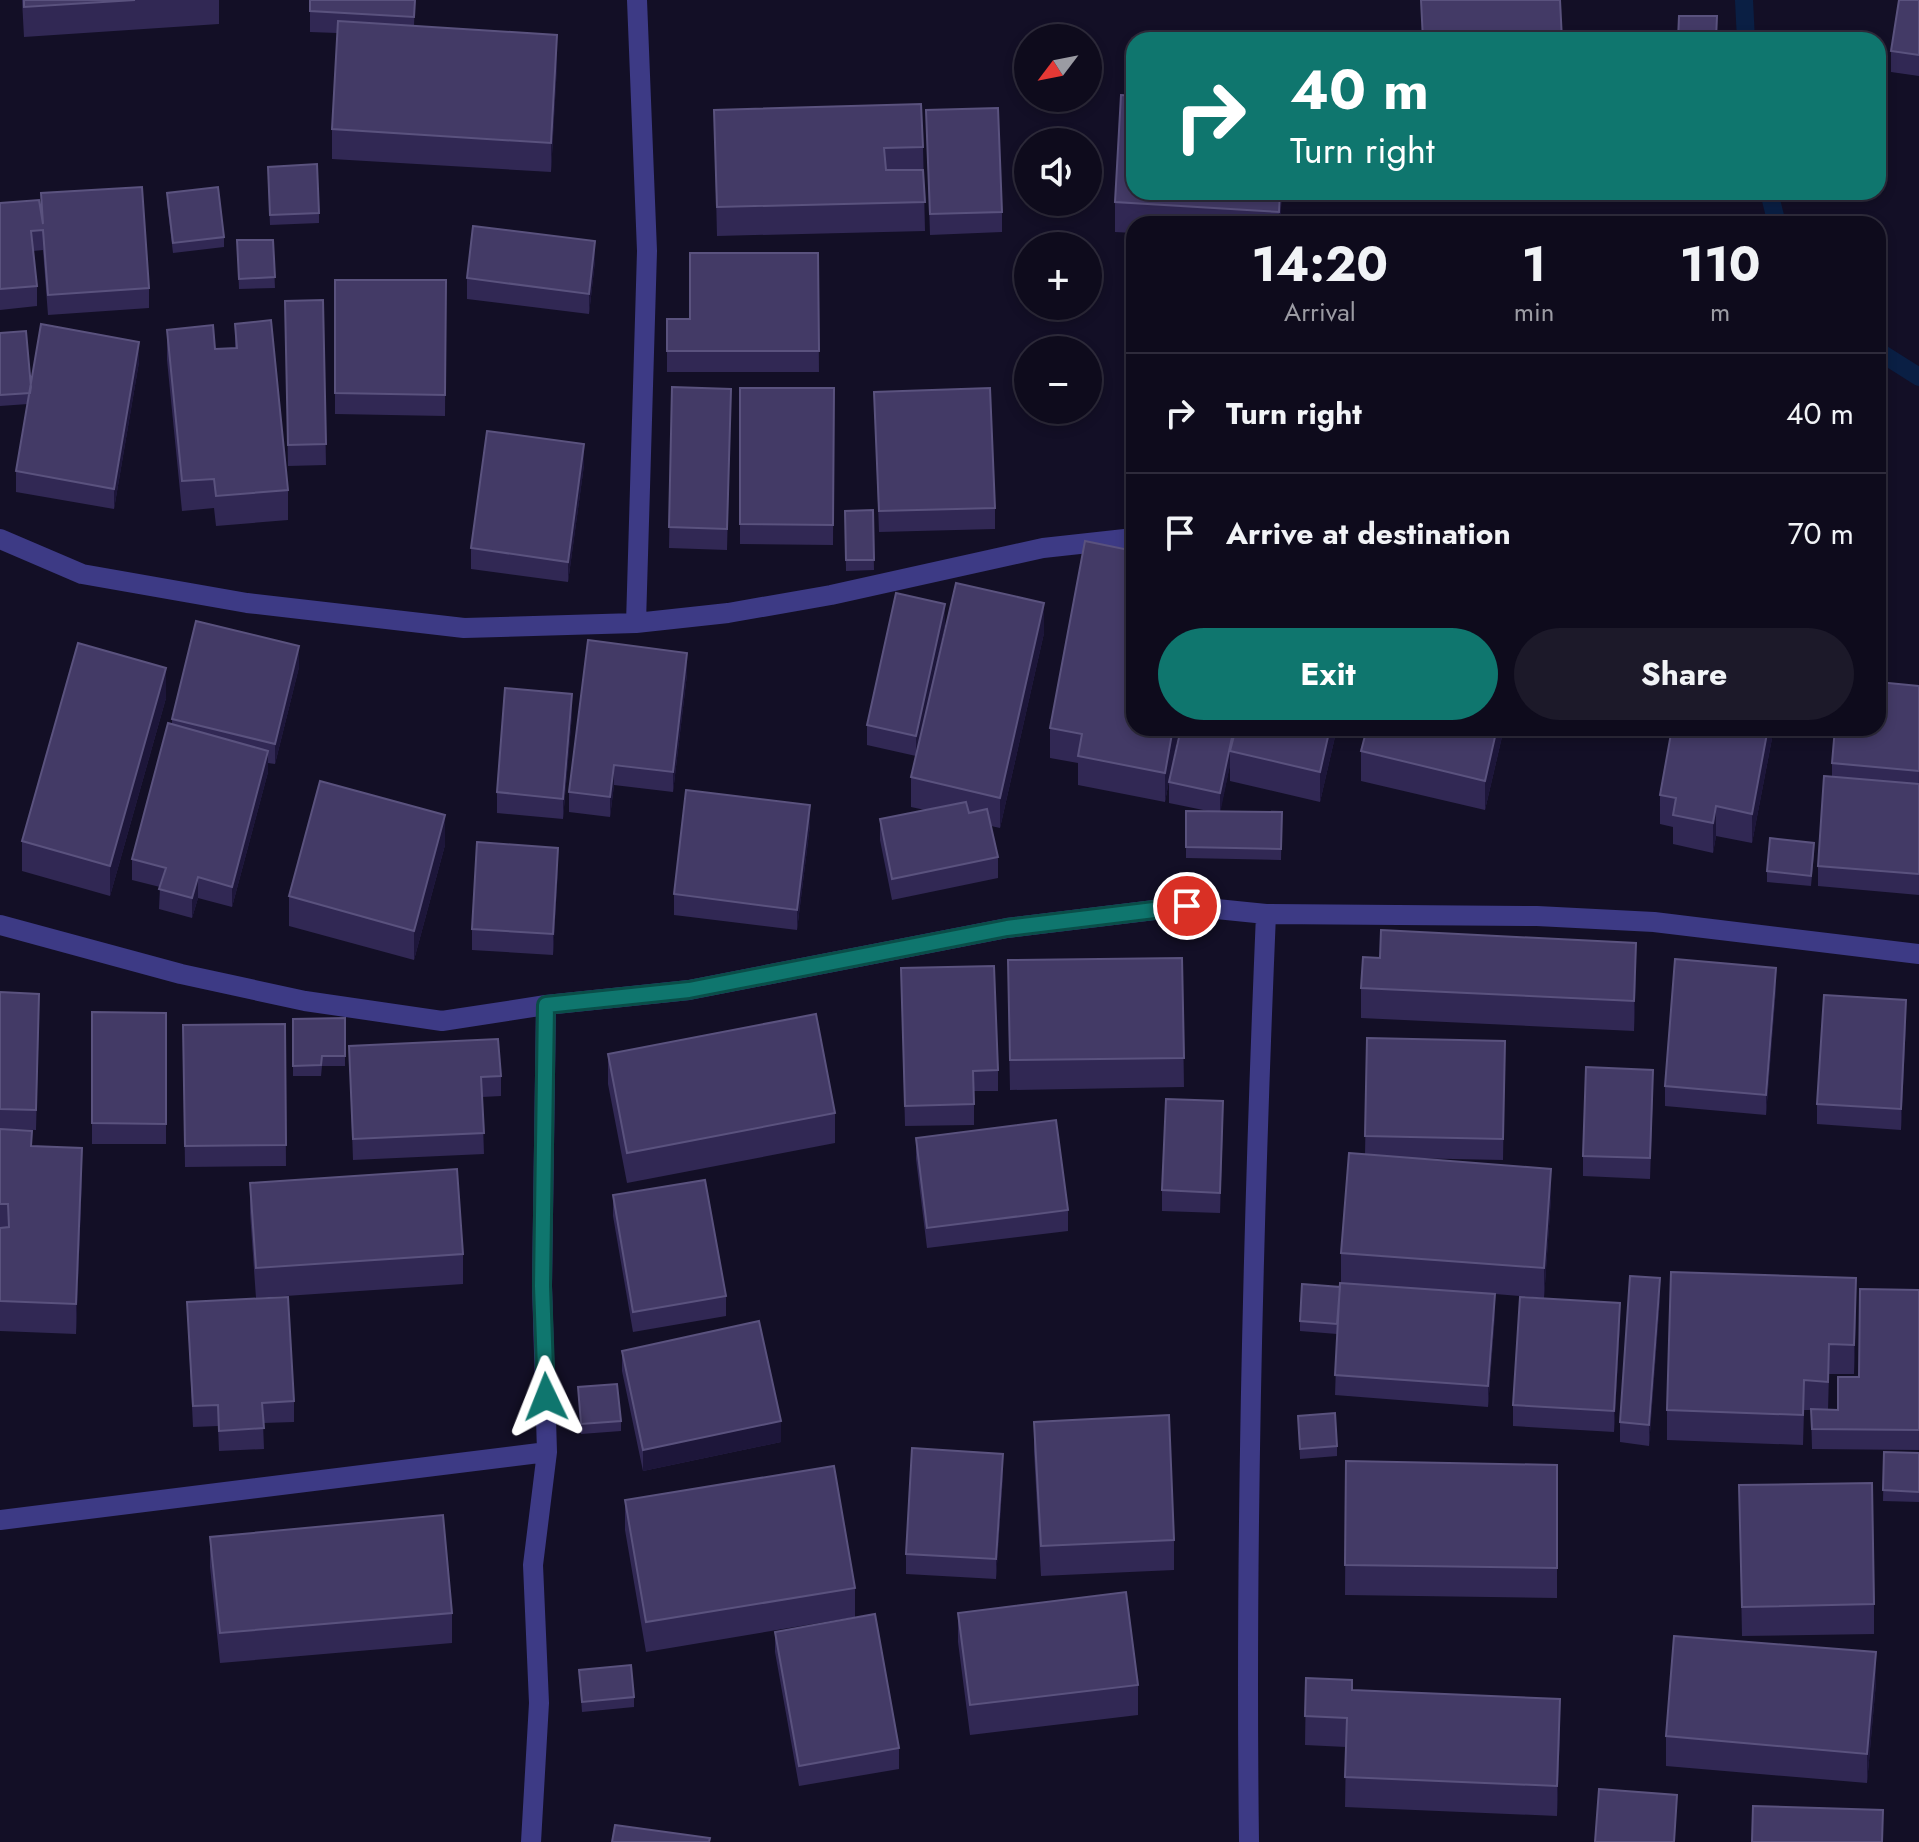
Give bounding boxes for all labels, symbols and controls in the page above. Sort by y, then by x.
north arrow [1014,24,1102,112]
map controls [1014,24,1102,424]
text: 40 m [1290,49,1429,130]
icon: right [1158,64,1262,168]
text: Turn right [1290,124,1435,176]
button: sound [1014,128,1102,216]
text: 14:20 [1251,230,1388,299]
text: 1 [1522,230,1546,299]
text: 110 [1680,230,1760,299]
button: + [1014,232,1102,320]
text: Arrival [1284,293,1356,331]
text: min [1514,293,1554,331]
text: m [1710,293,1730,331]
button: − [1014,336,1102,424]
icon: right [1158,391,1202,435]
text: Turn right [1226,392,1362,435]
text: 40 m [1786,392,1854,435]
icon: arrive [1158,511,1202,555]
text: Arrive at destination [1226,512,1511,555]
text: 70 m [1788,512,1854,555]
button: Exit [1158,628,1498,720]
button: Share [1514,628,1854,720]
pin [1153,872,1221,940]
icon: arrive [1165,884,1209,928]
position arrow [504,1355,588,1439]

